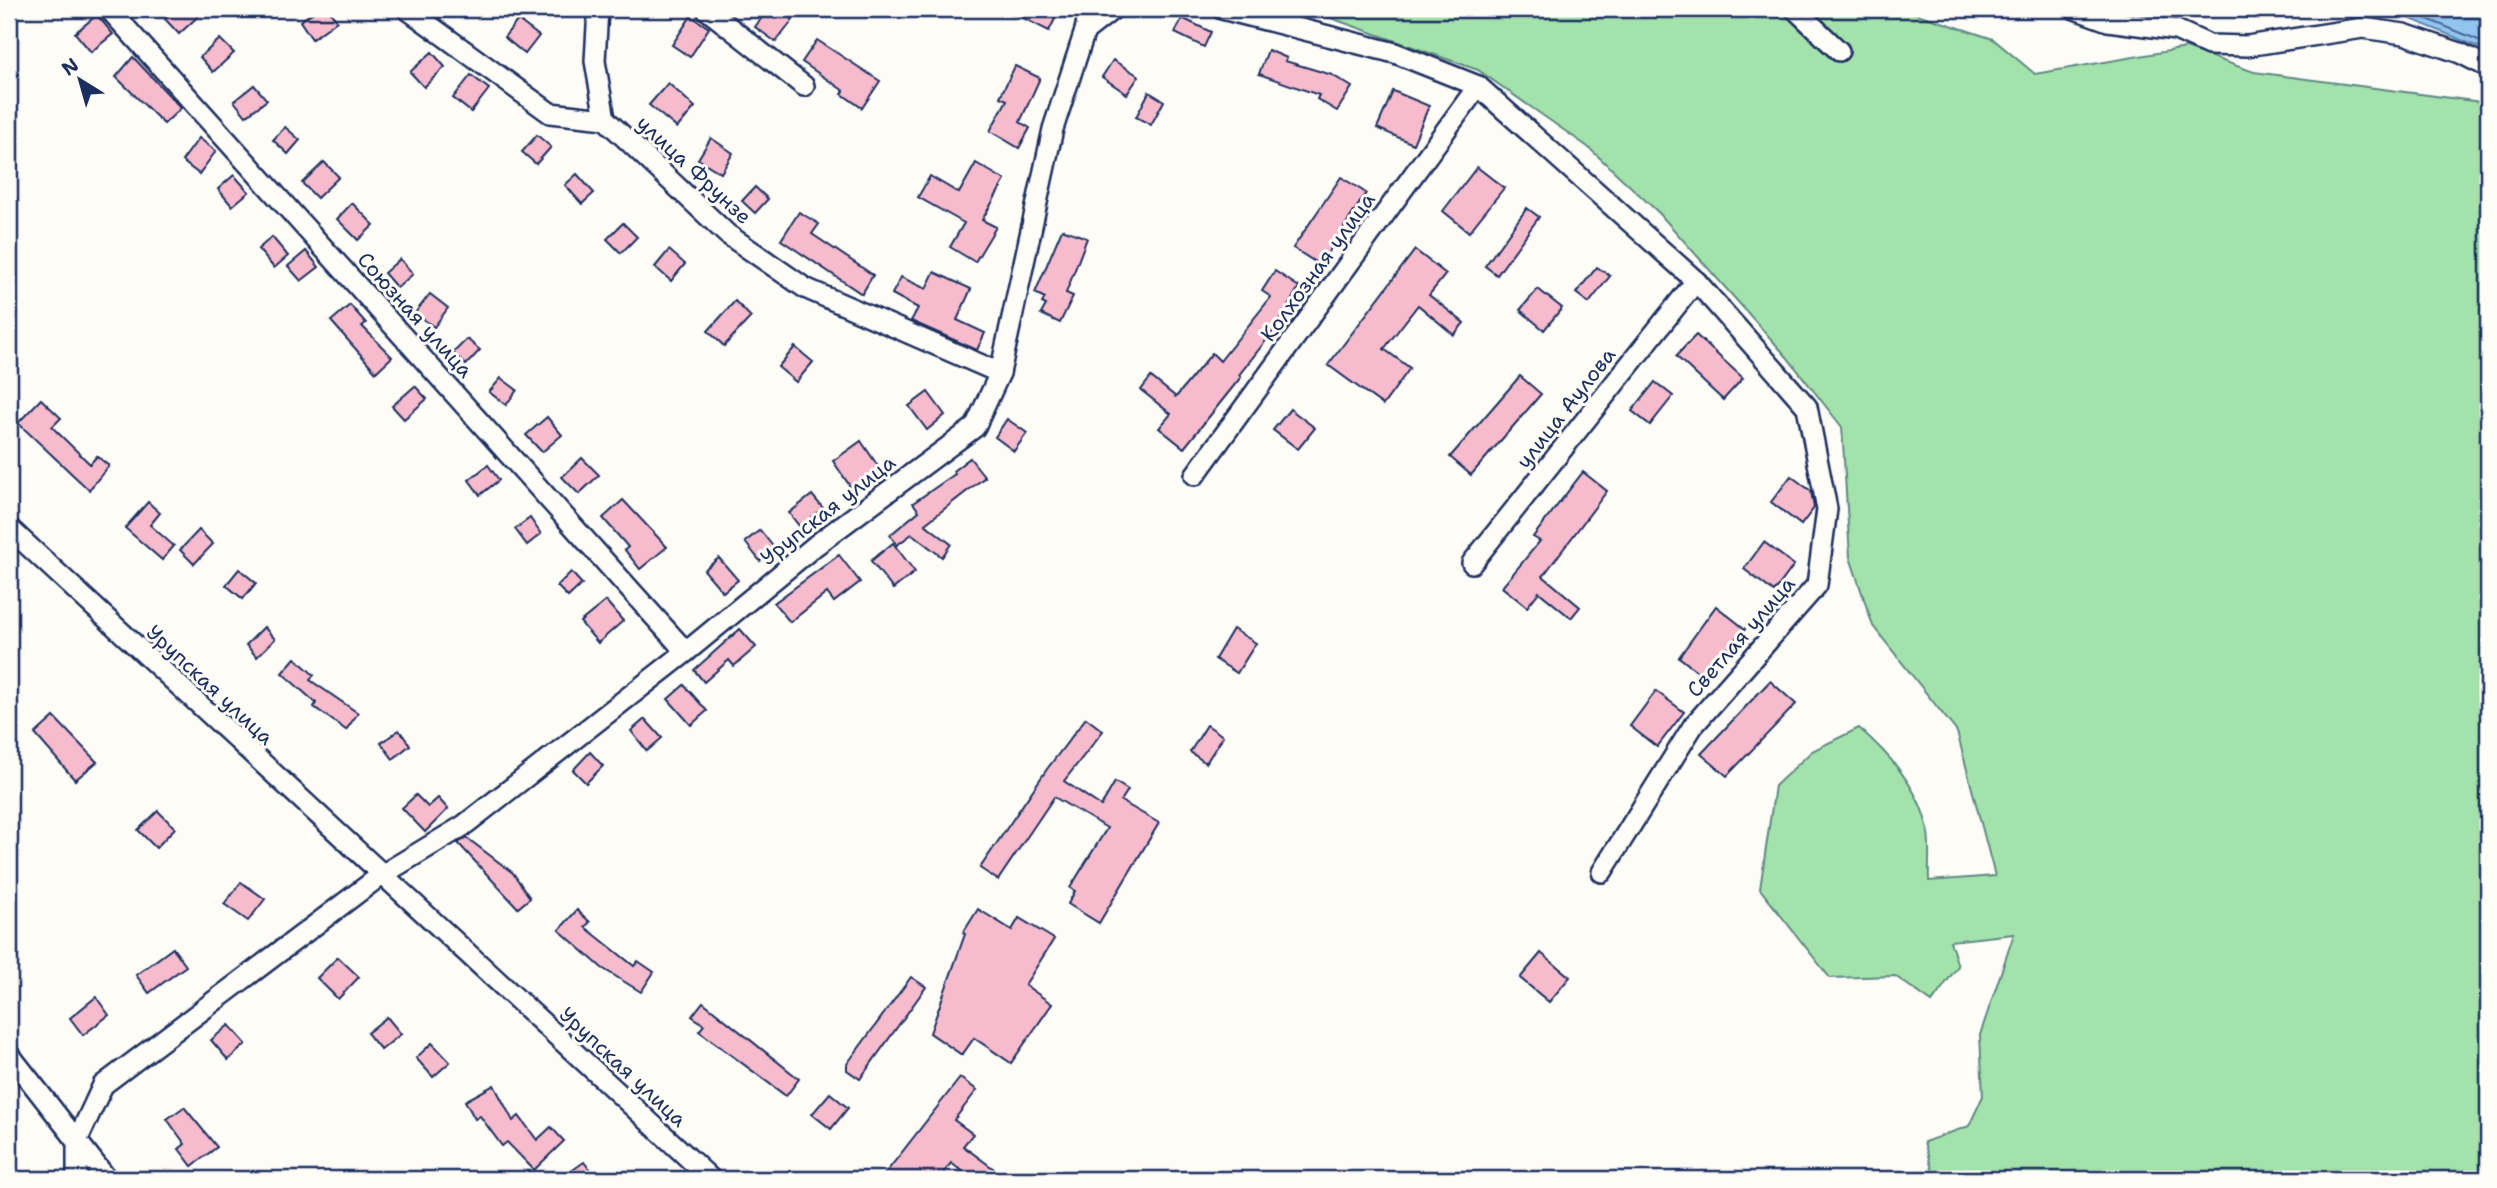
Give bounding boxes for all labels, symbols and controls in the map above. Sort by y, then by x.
north arrow [46,46,116,116]
text: N [57,52,84,81]
street label: улица Фрунзе [630,109,758,231]
street label: Колхозная улица [1254,187,1382,347]
street label: Союзная улица [351,246,479,384]
street label: улица Аулова [1510,342,1622,474]
street label: Урупская улица [755,448,901,572]
street label: Светлая улица [1681,571,1801,703]
street label: Урупская улица [140,619,280,751]
street label: Урупская улица [553,1001,693,1133]

